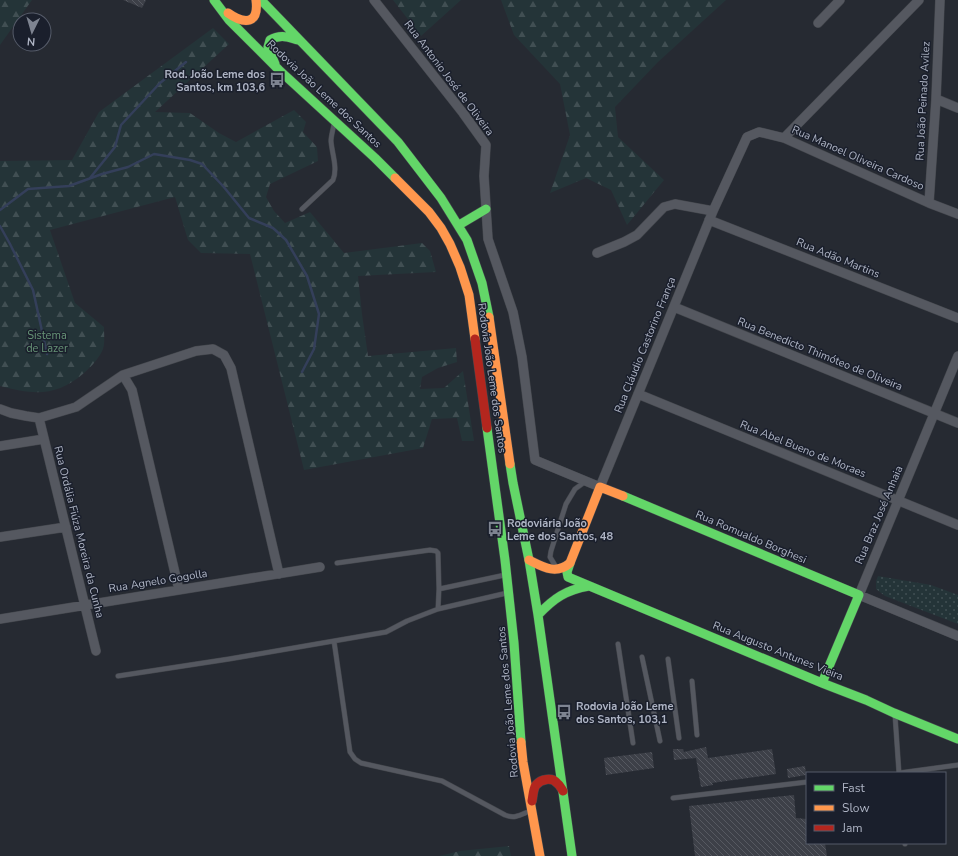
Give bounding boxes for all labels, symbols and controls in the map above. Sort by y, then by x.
north arrow [12,12,52,52]
street label: Rua Antonio José de Oliveira [401,17,497,139]
text: N [26,34,36,49]
street label: Rodovia João Leme dos Santos [263,37,385,151]
street label: Rua João Peinado Avilez [912,41,934,161]
place label: Rod. João Leme dos Santos, km 103,6 [164,67,265,95]
bus stop icon: Rod. João Leme dos Santos, km 103,6 [268,71,286,89]
street label: Rua Manoel Oliveira Cardoso [789,122,927,194]
street label: Rua Adão Martins [794,234,882,282]
street label: Rua Cláudio Castorino França [611,275,679,415]
street label: Rodovia João Leme dos Santos [474,302,510,454]
street label: Rua Benedicto Thimóteo de Oliveira [735,314,905,394]
park label: Sistema de Lazer [26,328,68,356]
street label: Rua Abel Bueno de Moraes [738,417,868,481]
street label: Rua Ordália Fiúza Moreira da Cunha [50,444,108,620]
street label: Rua Braz José Anhaia [851,463,907,567]
street label: Rua Romualdo Borghesi [693,507,809,567]
place label: Rodoviária João Leme dos Santos, 48 [507,516,613,544]
bus stop icon: Rodoviária João Leme dos Santos, 48 [486,520,504,538]
street label: Rua Agnelo Gogolla [108,566,209,596]
street label: Rua Augusto Antunes Vieira [710,618,846,684]
street label: Rodovia João Leme dos Santos [494,626,522,778]
place label: Rodovia João Leme dos Santos, 103,1 [576,699,673,727]
bus stop icon: Rodovia João Leme dos Santos, 103,1 [555,703,573,721]
legend [806,772,946,844]
text: Fast [842,780,865,796]
text: Slow [842,800,870,816]
text: Jam [841,820,863,836]

